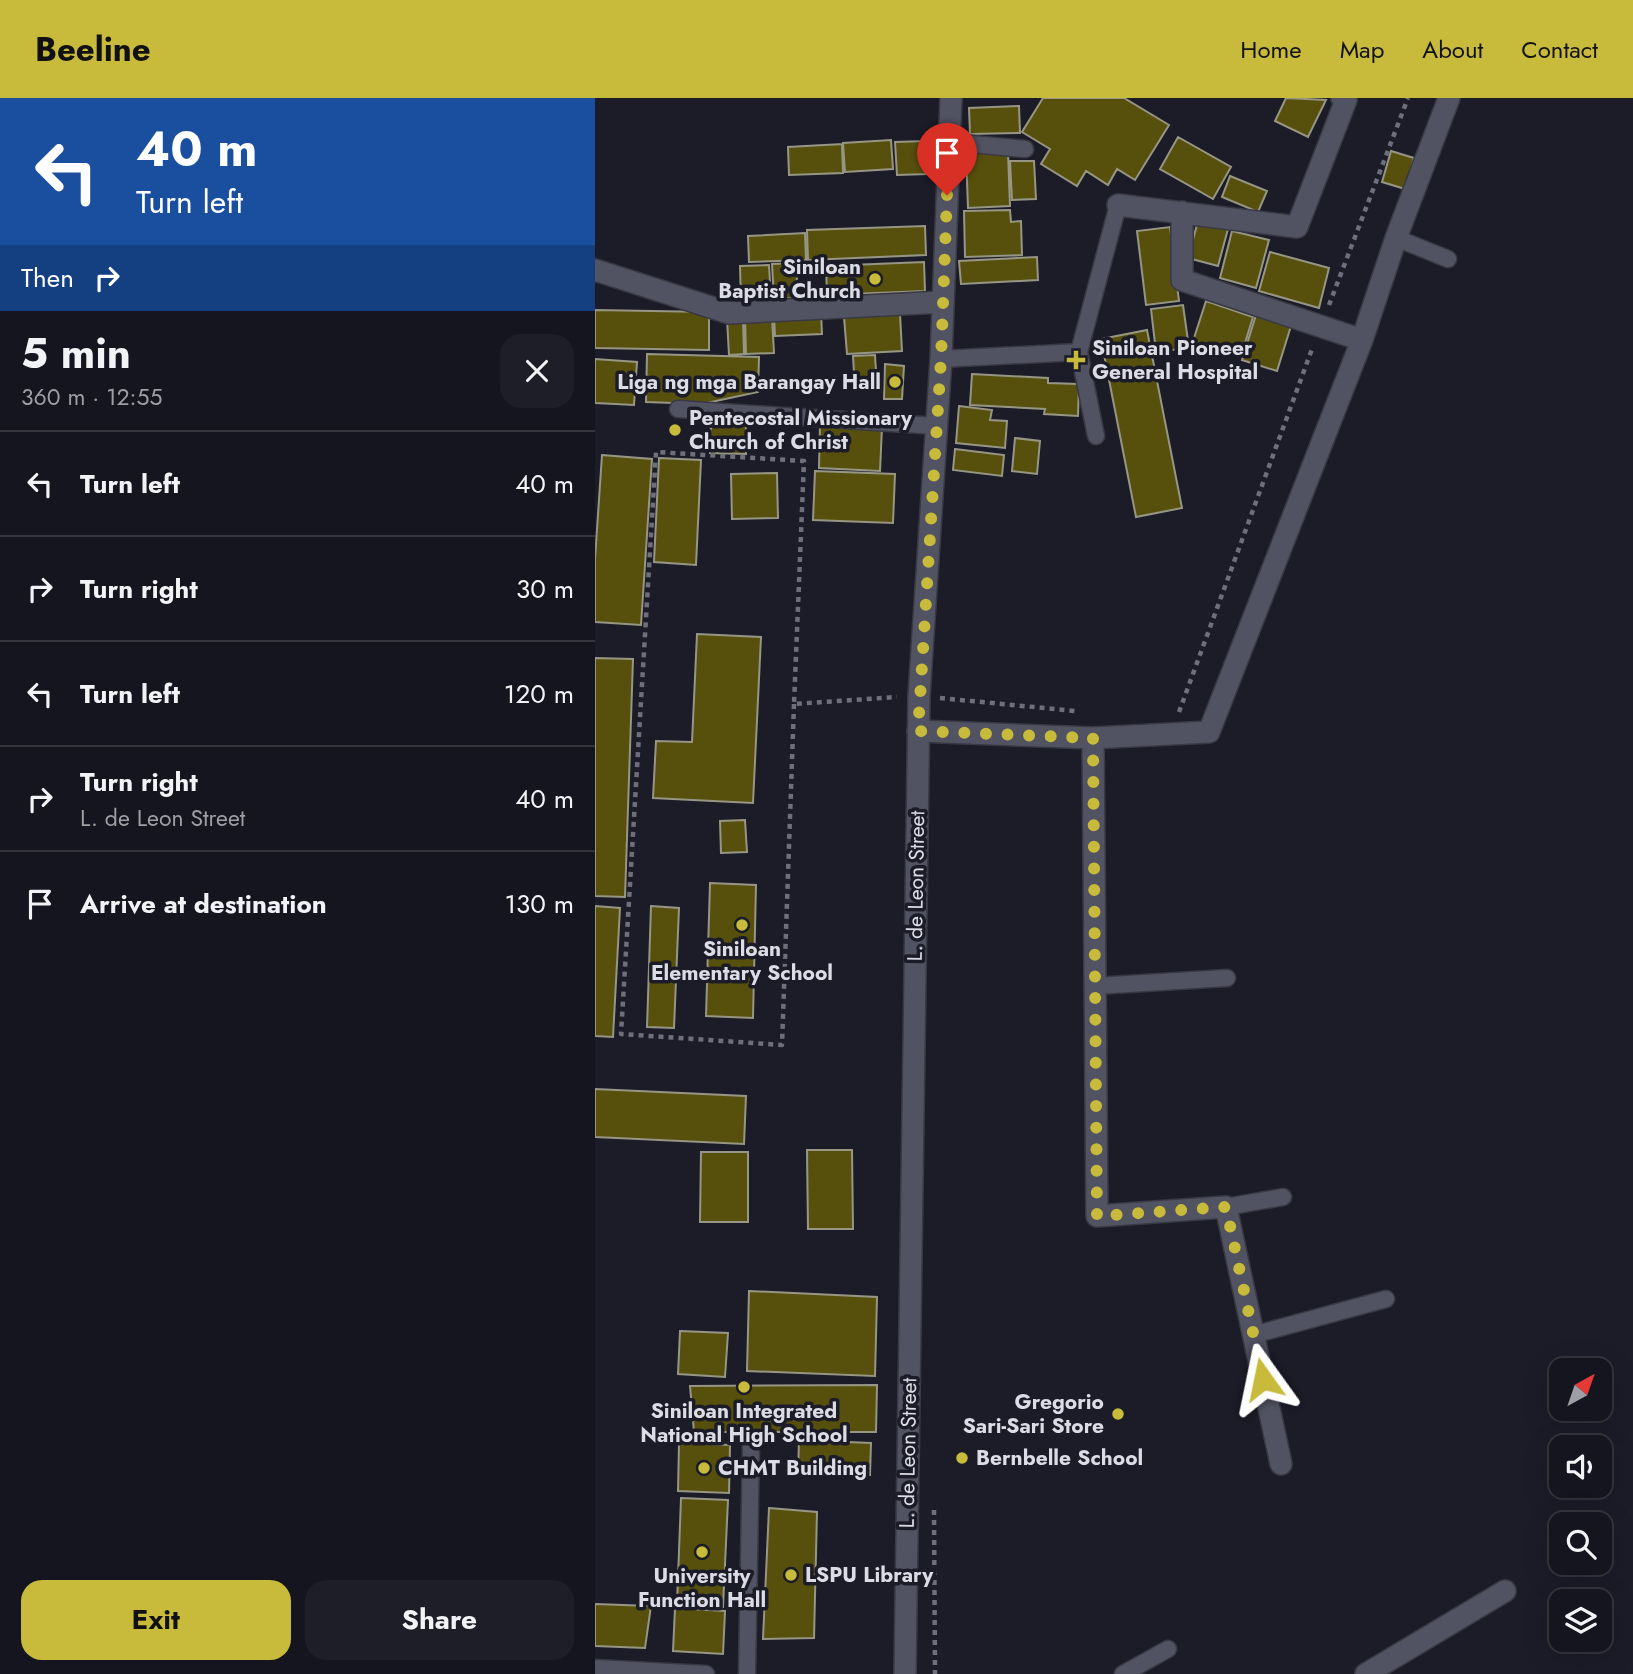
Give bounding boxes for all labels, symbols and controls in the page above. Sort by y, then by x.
text: Beeline [35,26,151,73]
text: Home [1240,32,1302,67]
text: Map [1340,32,1384,67]
text: About [1422,32,1483,67]
text: Contact [1521,32,1598,67]
text: 40 m [136,114,258,184]
pin [917,123,977,195]
icon: left [21,126,112,217]
icon: arrive [928,134,966,172]
text: Turn left [136,179,243,225]
place label: Siniloan Baptist Church [718,252,861,306]
text: Then [21,259,74,297]
icon: right [88,259,126,297]
marker: Siniloan Baptist Church [867,271,883,287]
text: 5 min [21,323,131,384]
place label: Siniloan Pioneer General Hospital [1092,333,1258,387]
button: close [500,334,574,408]
marker: Siniloan Pioneer General Hospital [1066,350,1086,370]
place label: Liga ng mga Barangay Hall [617,367,881,397]
marker: Liga ng mga Barangay Hall [887,374,903,390]
text: 360 m · 12:55 [21,380,162,414]
place label: Pentecostal Missionary Church of Christ [689,403,913,457]
marker: Pentecostal Missionary Church of Christ [667,422,683,438]
icon: left [21,465,59,503]
text: Turn left [80,465,180,503]
text: 40 m [515,465,574,503]
icon: right [21,570,59,608]
text: Turn right [80,570,198,608]
text: 30 m [516,570,574,608]
icon: left [21,675,59,713]
text: Turn left [80,675,180,713]
text: 120 m [504,675,574,713]
text: Turn right [80,763,198,801]
icon: right [21,780,59,818]
text: 40 m [515,780,574,818]
text: L. de Leon Street [80,801,245,835]
street label: L. de Leon Street [900,810,932,962]
icon: arrive [21,885,59,923]
text: Arrive at destination [80,885,327,923]
text: 130 m [504,885,574,923]
marker: Siniloan Elementary School [734,917,750,933]
place label: Siniloan Elementary School [651,934,833,988]
position arrow [1226,1342,1300,1416]
north arrow [1549,1358,1612,1421]
map controls [1549,1358,1612,1652]
street label: L. de Leon Street [892,1377,924,1529]
marker: Siniloan Integrated National High School [736,1379,752,1395]
place label: Gregorio Sari-Sari Store [963,1387,1104,1441]
place label: Siniloan Integrated National High School [640,1396,848,1450]
marker: Gregorio Sari-Sari Store [1110,1406,1126,1422]
button: sound [1549,1435,1612,1498]
place label: Bernbelle School [976,1443,1143,1473]
marker: Bernbelle School [954,1450,970,1466]
place label: CHMT Building [718,1453,867,1483]
marker: CHMT Building [696,1460,712,1476]
button: search [1549,1512,1612,1575]
marker: University Function Hall [694,1544,710,1560]
place label: LSPU Library [805,1560,934,1590]
place label: University Function Hall [638,1561,766,1615]
marker: LSPU Library [783,1567,799,1583]
button: Exit [21,1580,291,1660]
button: Share [305,1580,574,1660]
button: layers [1549,1589,1612,1652]

